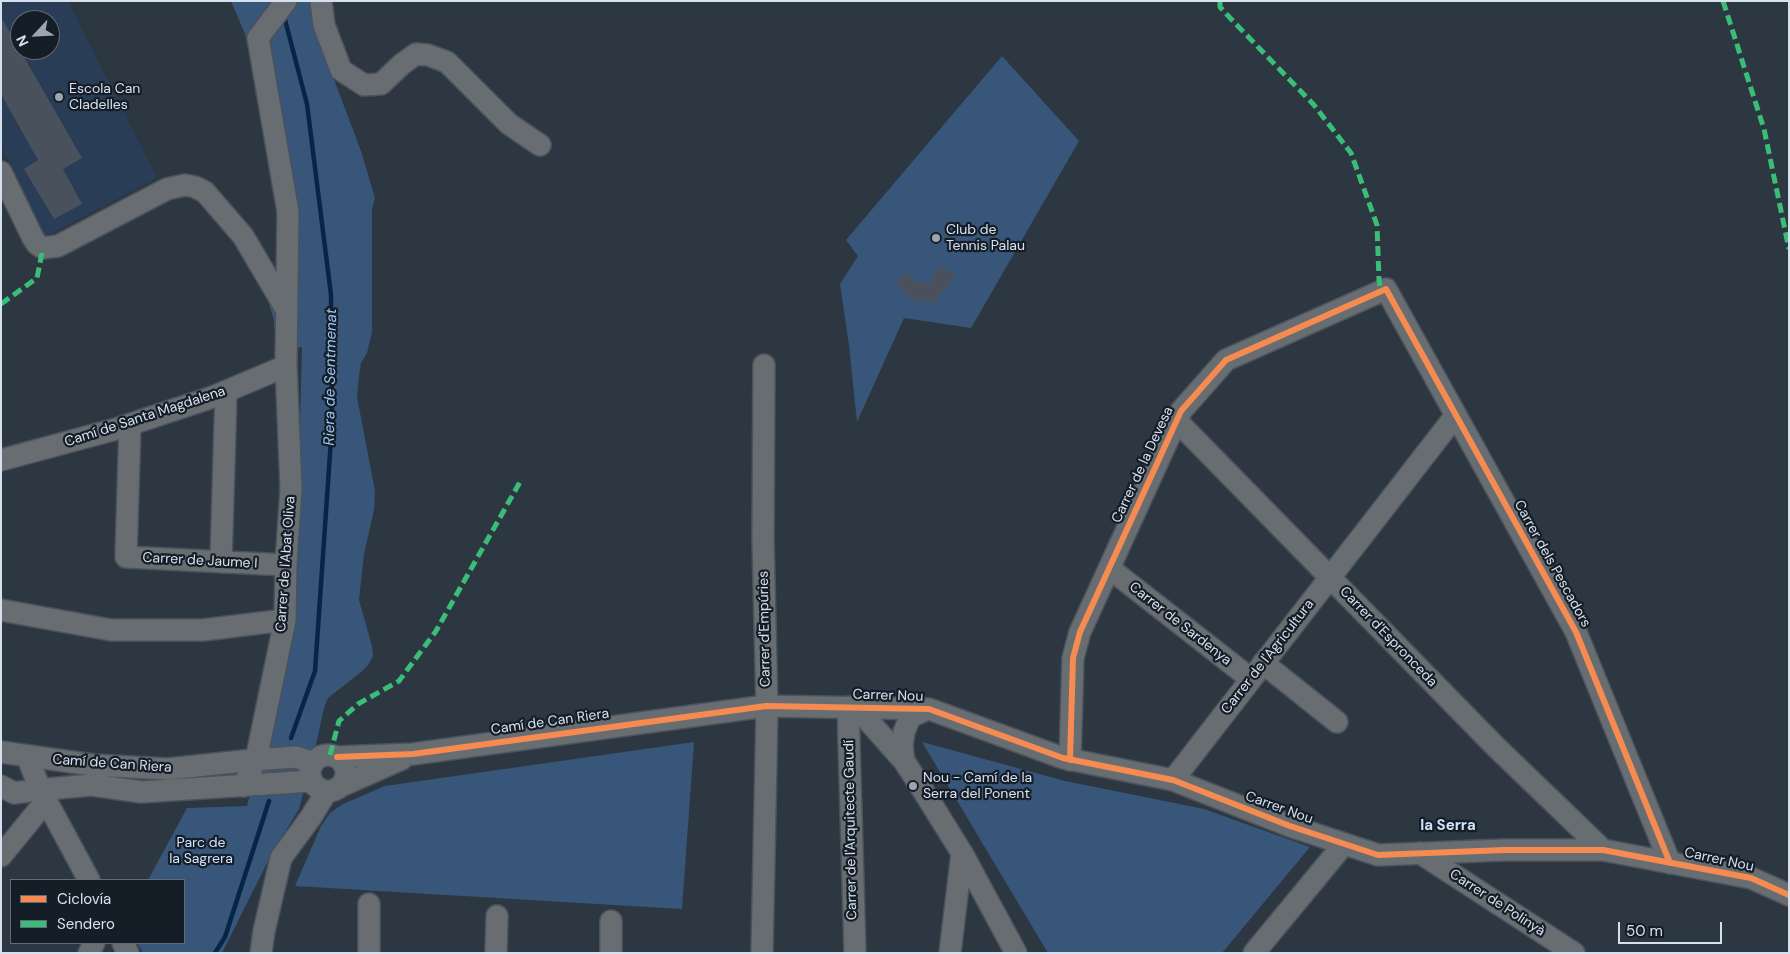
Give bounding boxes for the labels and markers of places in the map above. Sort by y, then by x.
place label: Escola Can Cladelles [69,81,140,114]
marker: Escola Can Cladelles [53,91,65,103]
place label: Club de Tennis Palau [946,222,1025,254]
marker: Club de Tennis Palau [930,232,942,244]
place label: Nou - Camí de la Serra del Ponent [923,770,1032,802]
marker: Nou - Camí de la Serra del Ponent [907,780,919,792]

